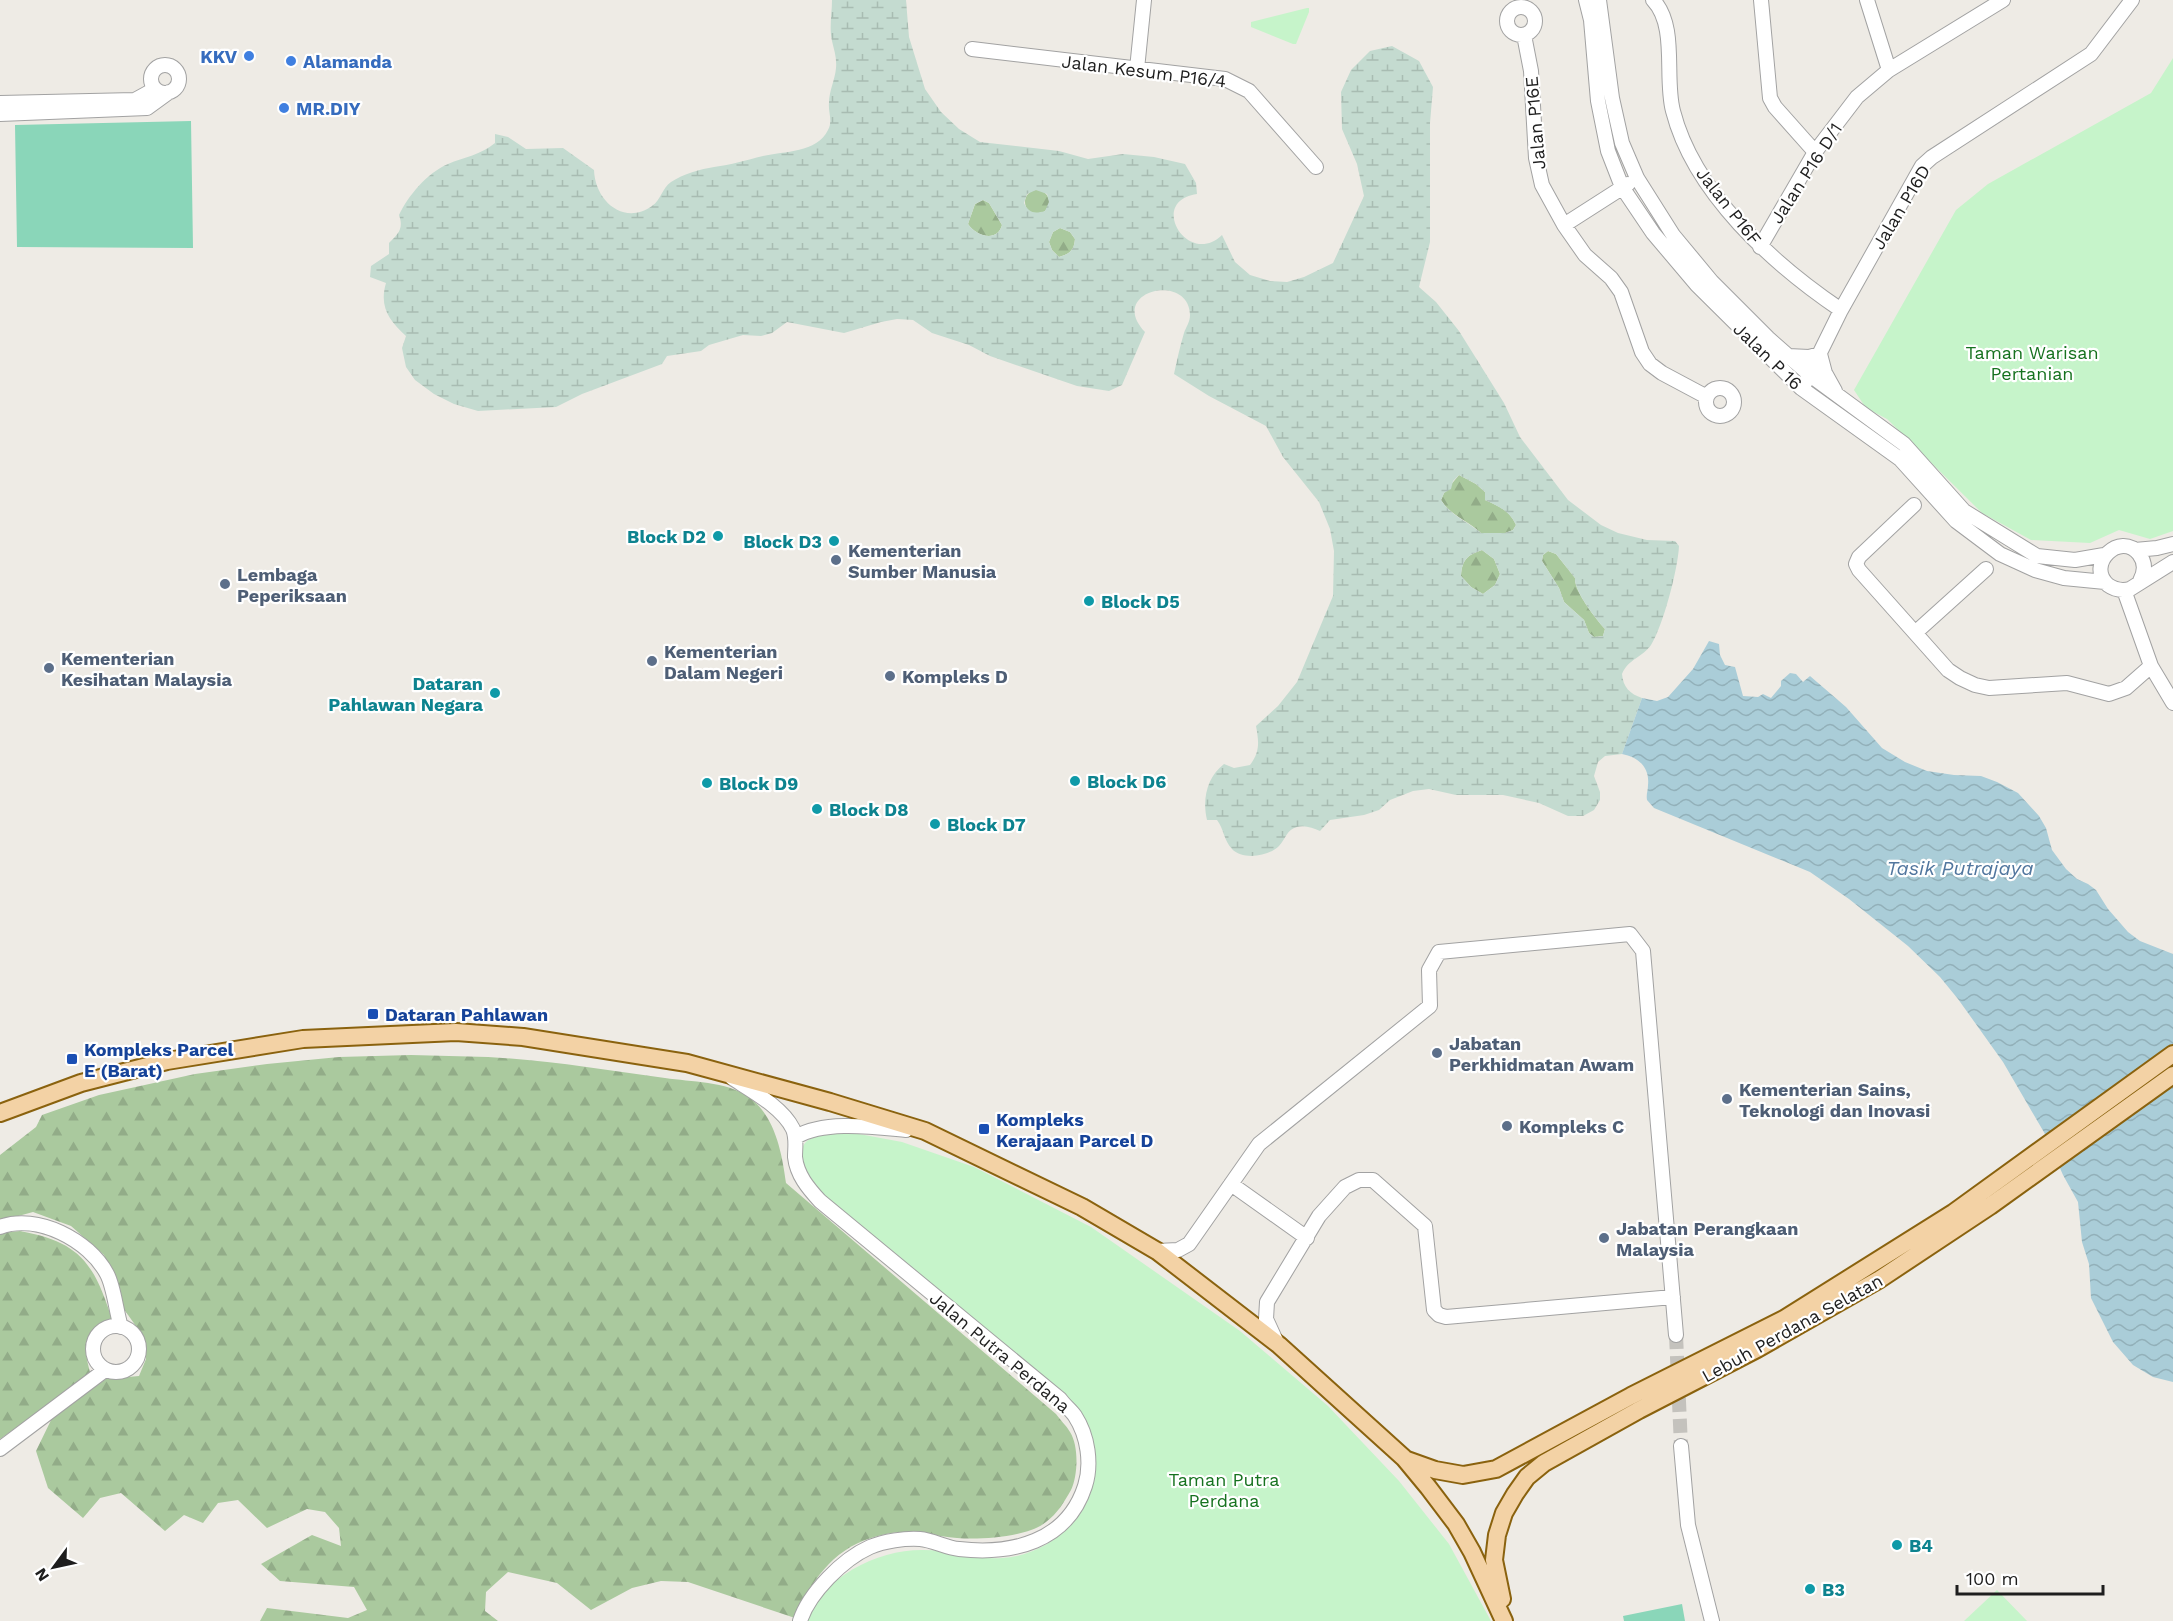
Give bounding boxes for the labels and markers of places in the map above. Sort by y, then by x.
place label: KKV [200,46,238,67]
marker: KKV [242,49,256,63]
place label: Alamanda [303,51,392,72]
marker: Alamanda [284,54,298,68]
place label: MR.DIY [296,98,361,119]
marker: MR.DIY [277,101,291,115]
place label: Block D2 [627,526,706,547]
marker: Block D2 [711,529,725,543]
place label: Block D3 [743,531,822,552]
marker: Block D3 [827,534,841,548]
place label: Kementerian Sumber Manusia [848,540,997,582]
marker: Kementerian Sumber Manusia [829,553,843,567]
place label: Lembaga Peperiksaan [237,564,347,606]
marker: Lembaga Peperiksaan [218,577,232,591]
place label: Block D5 [1101,591,1180,612]
marker: Block D5 [1082,594,1096,608]
place label: Kementerian Dalam Negeri [664,641,783,683]
place label: Kementerian Kesihatan Malaysia [61,648,232,690]
marker: Kementerian Dalam Negeri [645,654,659,668]
marker: Kementerian Kesihatan Malaysia [42,661,56,675]
place label: Kompleks D [902,666,1008,687]
marker: Kompleks D [883,669,897,683]
place label: Dataran Pahlawan Negara [328,673,484,715]
marker: Dataran Pahlawan Negara [488,686,502,700]
place label: Block D6 [1087,771,1166,792]
place label: Block D9 [719,773,798,794]
marker: Block D6 [1068,774,1082,788]
marker: Block D9 [700,776,714,790]
place label: Block D8 [829,799,908,820]
marker: Block D8 [810,802,824,816]
place label: Block D7 [947,814,1026,835]
marker: Block D7 [928,817,942,831]
place label: Dataran Pahlawan [385,1004,548,1025]
marker: Dataran Pahlawan [366,1007,380,1021]
place label: Jabatan Perkhidmatan Awam [1449,1033,1634,1075]
place label: Kompleks Parcel E (Barat) [84,1039,234,1081]
marker: Jabatan Perkhidmatan Awam [1430,1046,1444,1060]
marker: Kompleks Parcel E (Barat) [65,1052,79,1066]
place label: Kementerian Sains, Teknologi dan Inovasi [1739,1079,1930,1121]
marker: Kementerian Sains, Teknologi dan Inovasi [1720,1092,1734,1106]
place label: Kompleks Kerajaan Parcel D [996,1109,1153,1151]
place label: Kompleks C [1519,1116,1624,1137]
marker: Kompleks C [1500,1119,1514,1133]
marker: Kompleks Kerajaan Parcel D [977,1122,991,1136]
place label: Jabatan Perangkaan Malaysia [1616,1218,1798,1260]
marker: Jabatan Perangkaan Malaysia [1597,1231,1611,1245]
place label: B4 [1909,1535,1933,1556]
marker: B4 [1890,1538,1904,1552]
place label: B3 [1822,1579,1845,1600]
marker: B3 [1803,1582,1817,1596]

